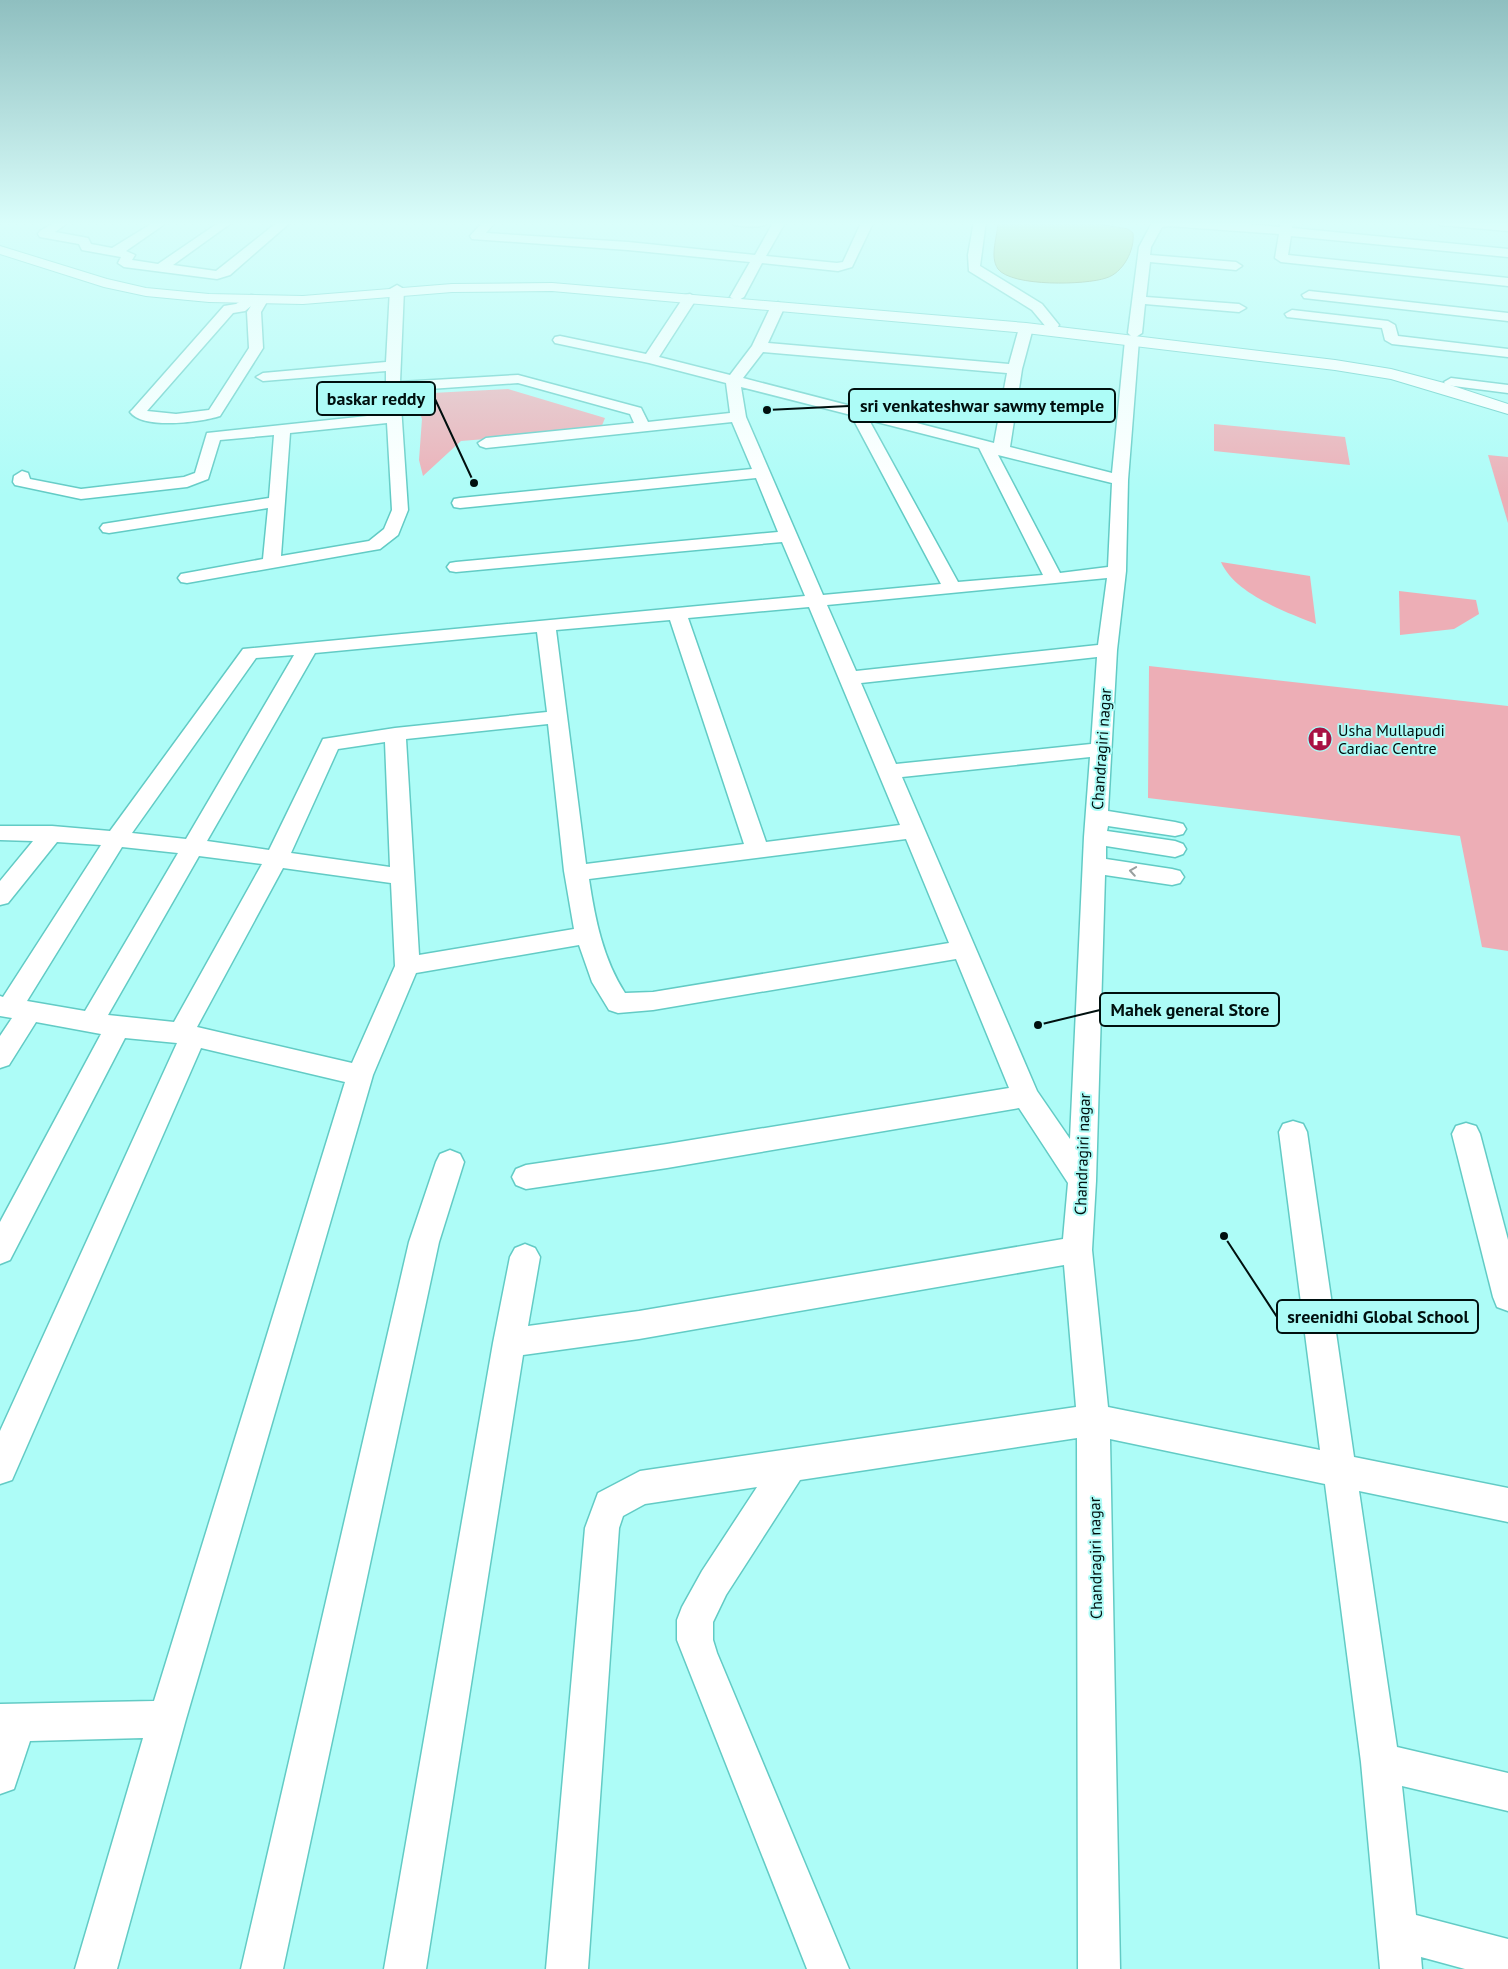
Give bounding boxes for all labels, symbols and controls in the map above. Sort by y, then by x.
callout: baskar reddy [317,382,435,415]
text: baskar reddy [327,387,426,410]
callout: sri venkateshwar sawmy temple [849,389,1115,422]
text: sri venkateshwar sawmy temple [860,394,1104,417]
street label: Chandragiri nagar [1087,687,1115,811]
place label: Usha Mullapudi Cardiac Centre [1338,720,1445,758]
hospital icon: Usha Mullapudi Cardiac Centre [1307,726,1333,752]
one-way arrow [1129,867,1137,877]
callout: Mahek general Store [1100,993,1279,1026]
text: Mahek general Store [1111,998,1269,1021]
street label: Chandragiri nagar [1070,1092,1094,1215]
callout: sreenidhi Global School [1277,1300,1478,1333]
text: sreenidhi Global School [1287,1305,1469,1328]
street label: Chandragiri nagar [1084,1496,1106,1619]

